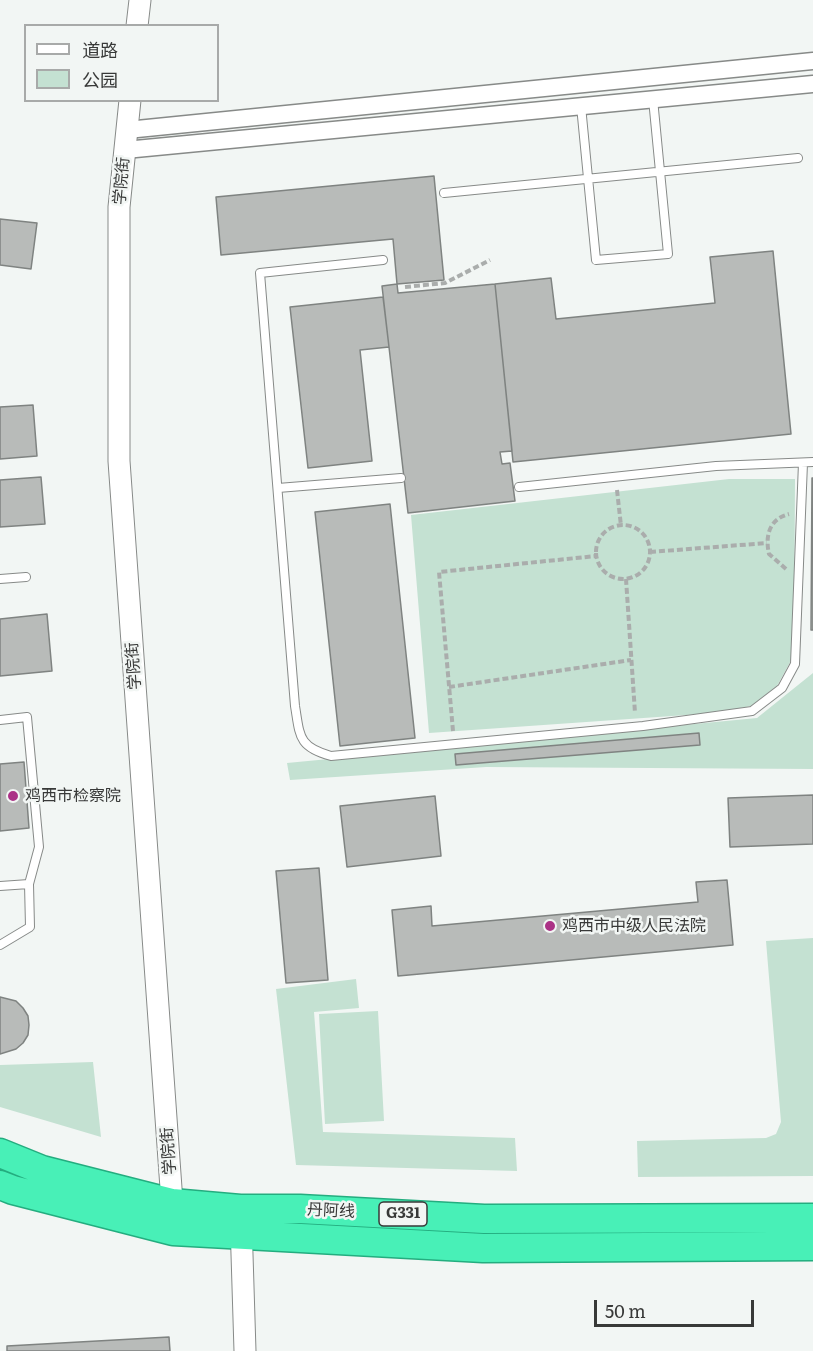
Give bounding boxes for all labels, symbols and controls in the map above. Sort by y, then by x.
legend [24,24,219,102]
text: 道路 [82,36,118,63]
text: 公园 [82,66,118,93]
street label: 学院街 [110,156,134,206]
street label: 学院街 [123,641,145,691]
place label: 鸡西市检察院 [25,786,121,806]
marker: 鸡西市检察院 [6,789,20,803]
place label: 鸡西市中级人民法院 [562,916,706,936]
marker: 鸡西市中级人民法院 [543,919,557,933]
street label: 学院街 [158,1126,180,1176]
street label: 丹阿线 [307,1200,355,1222]
road number: G331 [379,1202,427,1226]
scale bar [597,1288,758,1326]
text: 50 m [605,1297,646,1324]

